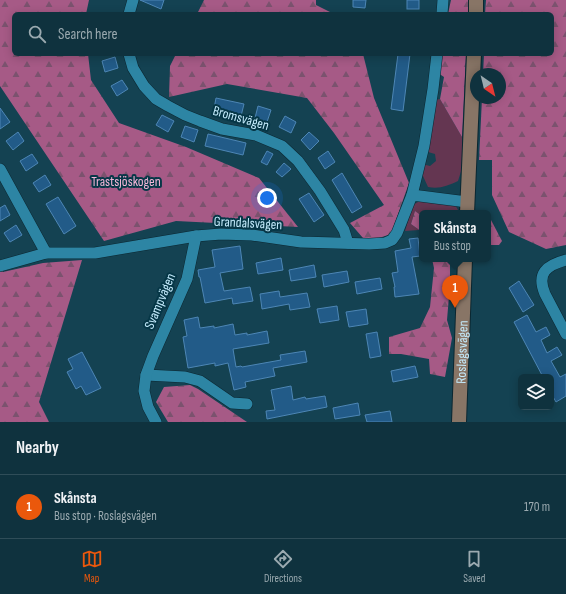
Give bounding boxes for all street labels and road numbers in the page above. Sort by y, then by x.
street label: Bromsvägen [211,102,271,134]
street label: Grandalsvägen [213,213,283,233]
street label: Svampvägen [141,271,179,331]
street label: Roslagsvägen [452,320,471,384]

